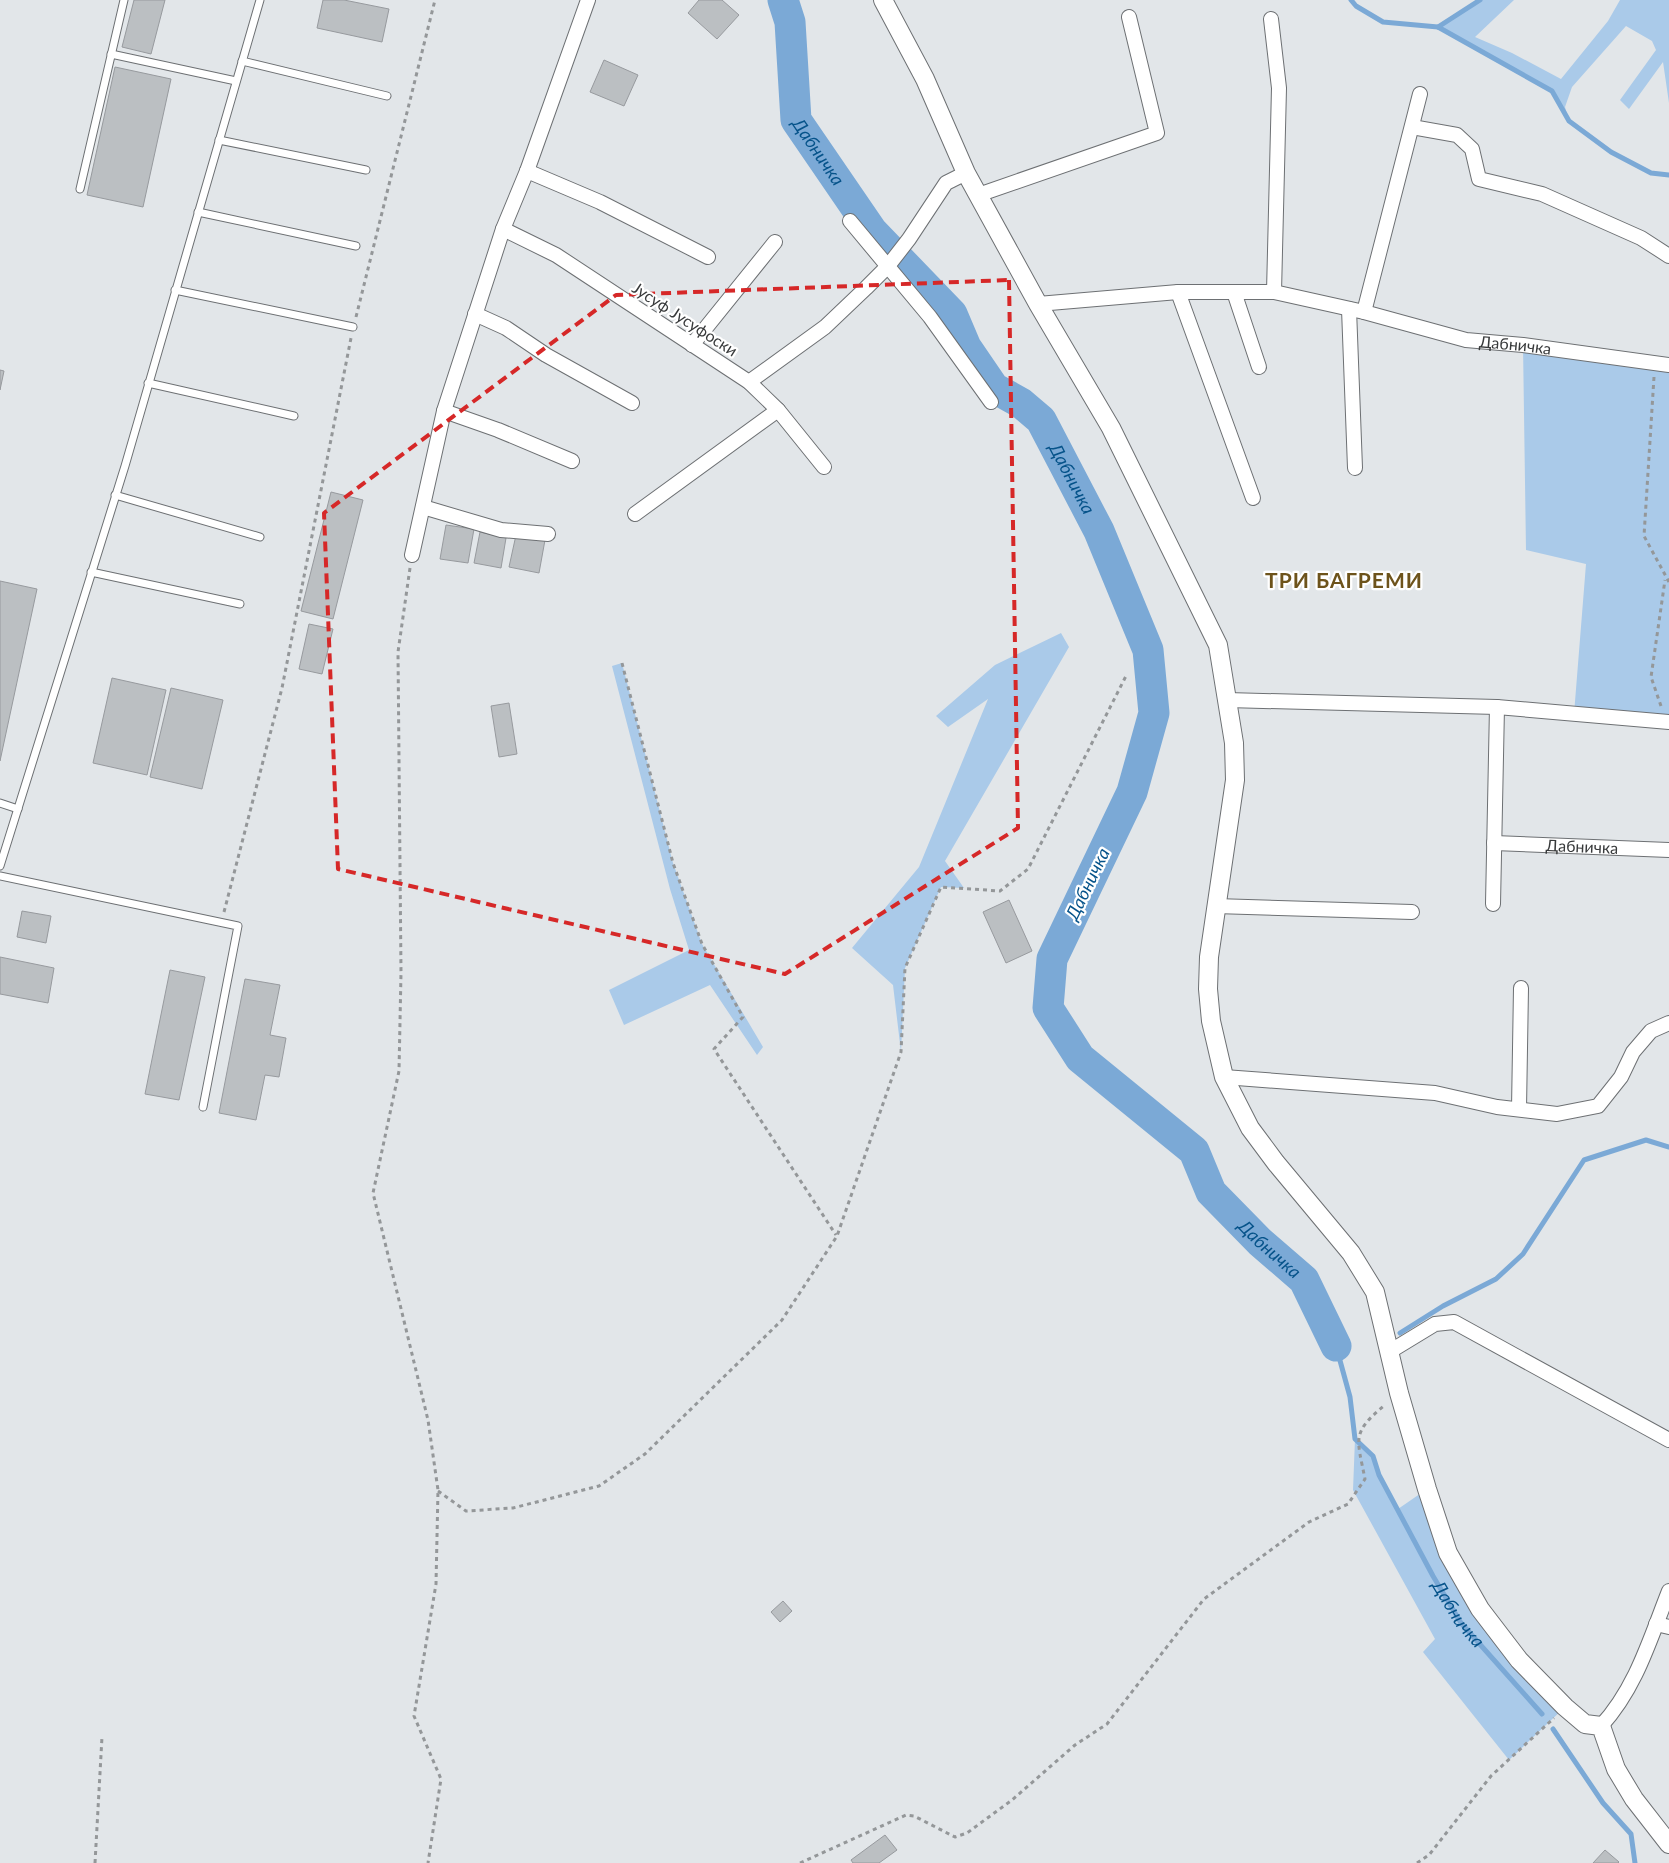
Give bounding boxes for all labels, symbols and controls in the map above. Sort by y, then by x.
water label: Дабничка [787,113,850,189]
street label: Јусуф Јусуфоски [629,278,741,360]
street label: Дабничка [1478,331,1553,358]
water label: Дабничка [1045,438,1100,517]
district label: ТРИ БАГРЕМИ [1265,567,1423,592]
street label: Дабничка [1545,835,1619,857]
water label: Дабничка [1060,844,1114,924]
water label: Дабничка [1234,1214,1306,1282]
water label: Дабничка [1428,1575,1489,1652]

